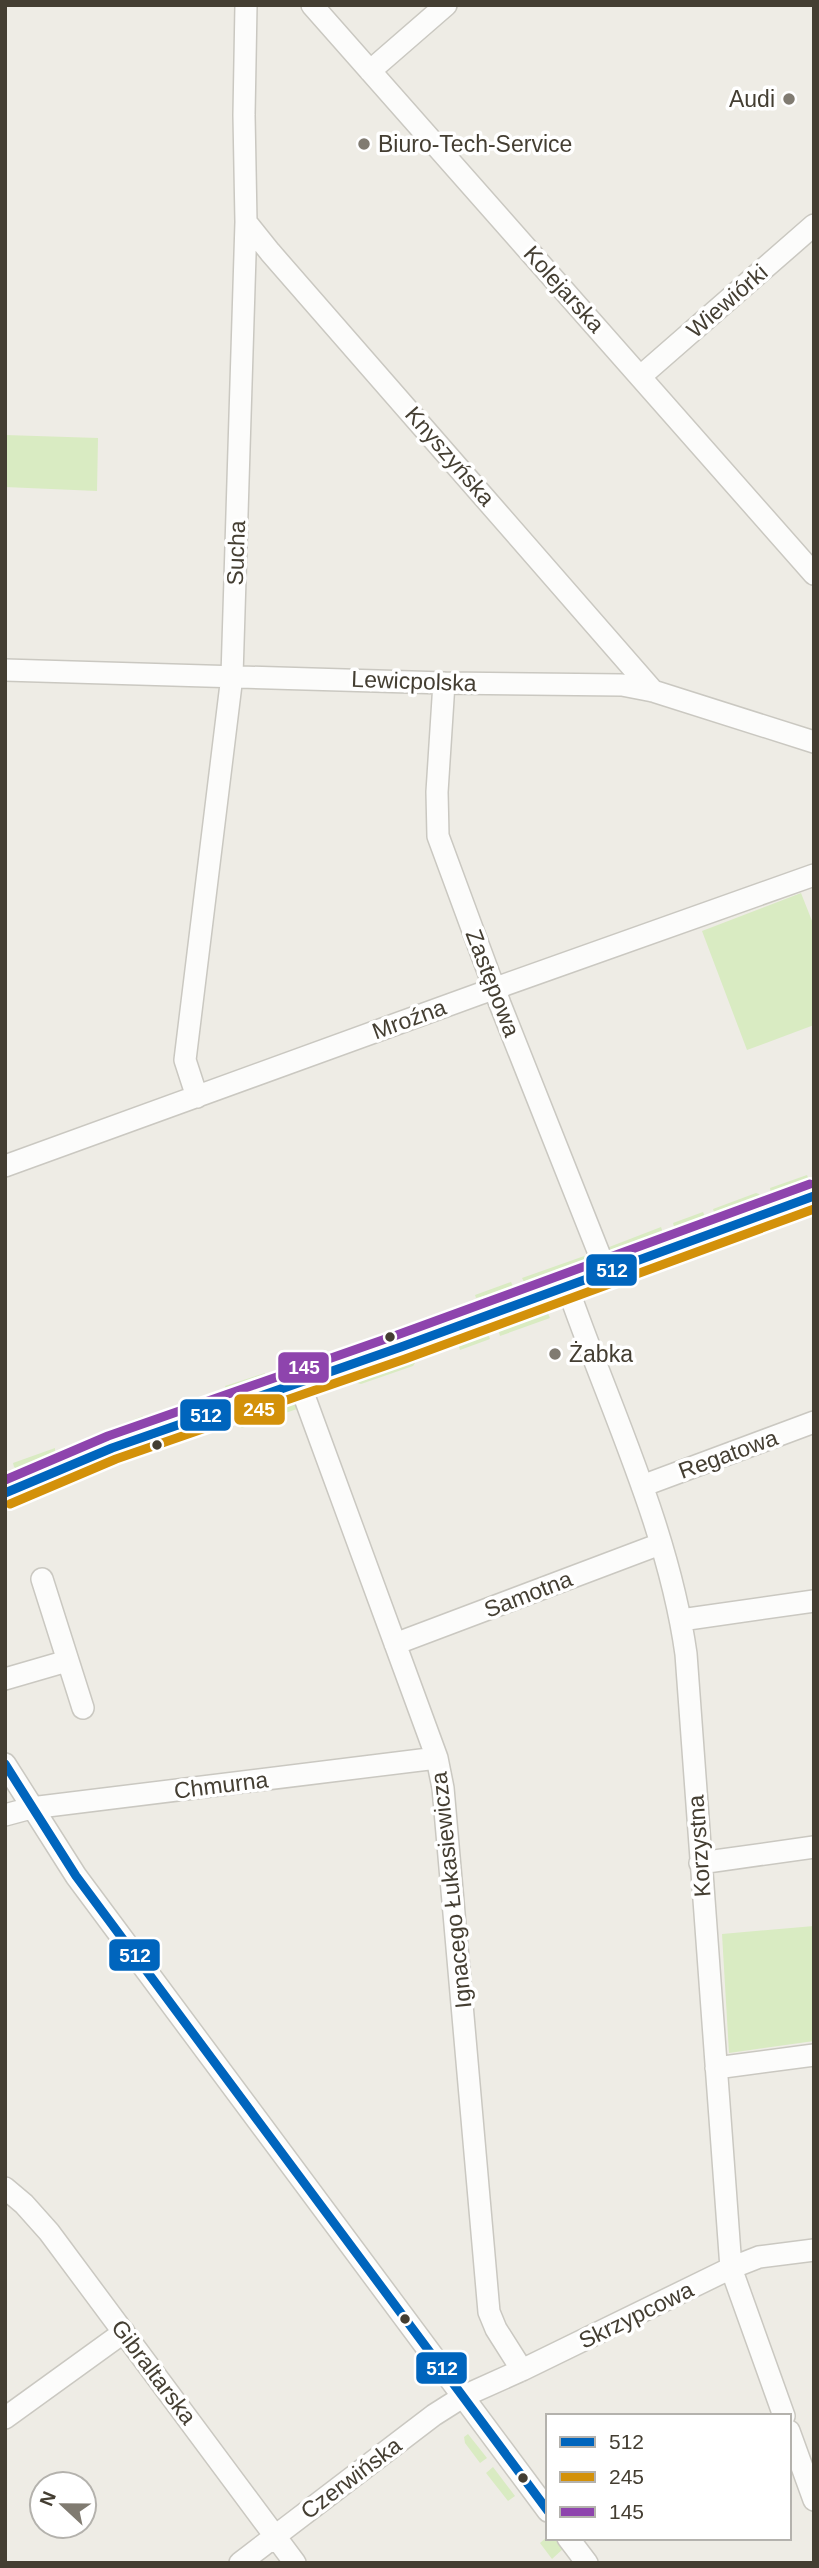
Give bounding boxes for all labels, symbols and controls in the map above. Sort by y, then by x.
place label: Audi [729,86,775,112]
marker: Audi [781,91,797,107]
place label: Biuro-Tech-Service [378,131,572,157]
marker: Biuro-Tech-Service [356,136,372,152]
street label: Kolejarska [518,240,610,338]
street label: Wiewiórki [681,259,773,343]
street label: Knyszyńska [400,401,500,511]
street label: Sucha [222,520,250,586]
street label: Lewicpolska [351,666,477,696]
street label: Zastępowa [461,926,525,1040]
street label: Mroźna [369,994,450,1044]
line badge: 512 [585,1253,638,1287]
text: 512 [596,1260,628,1281]
unlabelled marker [383,1330,397,1344]
place label: Żabka [569,1341,633,1367]
marker: Żabka [547,1346,563,1362]
line badge: 145 [277,1351,330,1384]
text: 145 [288,1357,320,1378]
line badge: 245 [233,1393,286,1426]
line badge: 512 [179,1398,232,1432]
text: 245 [243,1399,275,1420]
text: 512 [190,1405,222,1426]
street label: Regatowa [675,1424,781,1484]
unlabelled marker [150,1438,164,1452]
street label: Samotna [480,1565,576,1623]
street label: Chmurna [172,1766,270,1804]
street label: Ignacego Łukasiewicza [426,1770,476,2010]
street label: Korzystna [682,1794,716,1898]
line badge: 512 [108,1938,161,1972]
text: 512 [119,1945,151,1966]
street label: Skrzypcowa [575,2276,698,2354]
unlabelled marker [398,2312,412,2326]
street label: Gibraltarska [106,2315,202,2429]
line badge: 512 [415,2351,468,2385]
text: 512 [426,2358,458,2379]
legend [546,2414,791,2540]
text: 512 [609,2430,644,2453]
street label: Czerwińska [296,2432,406,2524]
text: 245 [609,2465,644,2488]
north arrow [28,2470,98,2540]
unlabelled marker [516,2471,530,2485]
text: N [35,2489,60,2509]
text: 145 [609,2500,644,2523]

